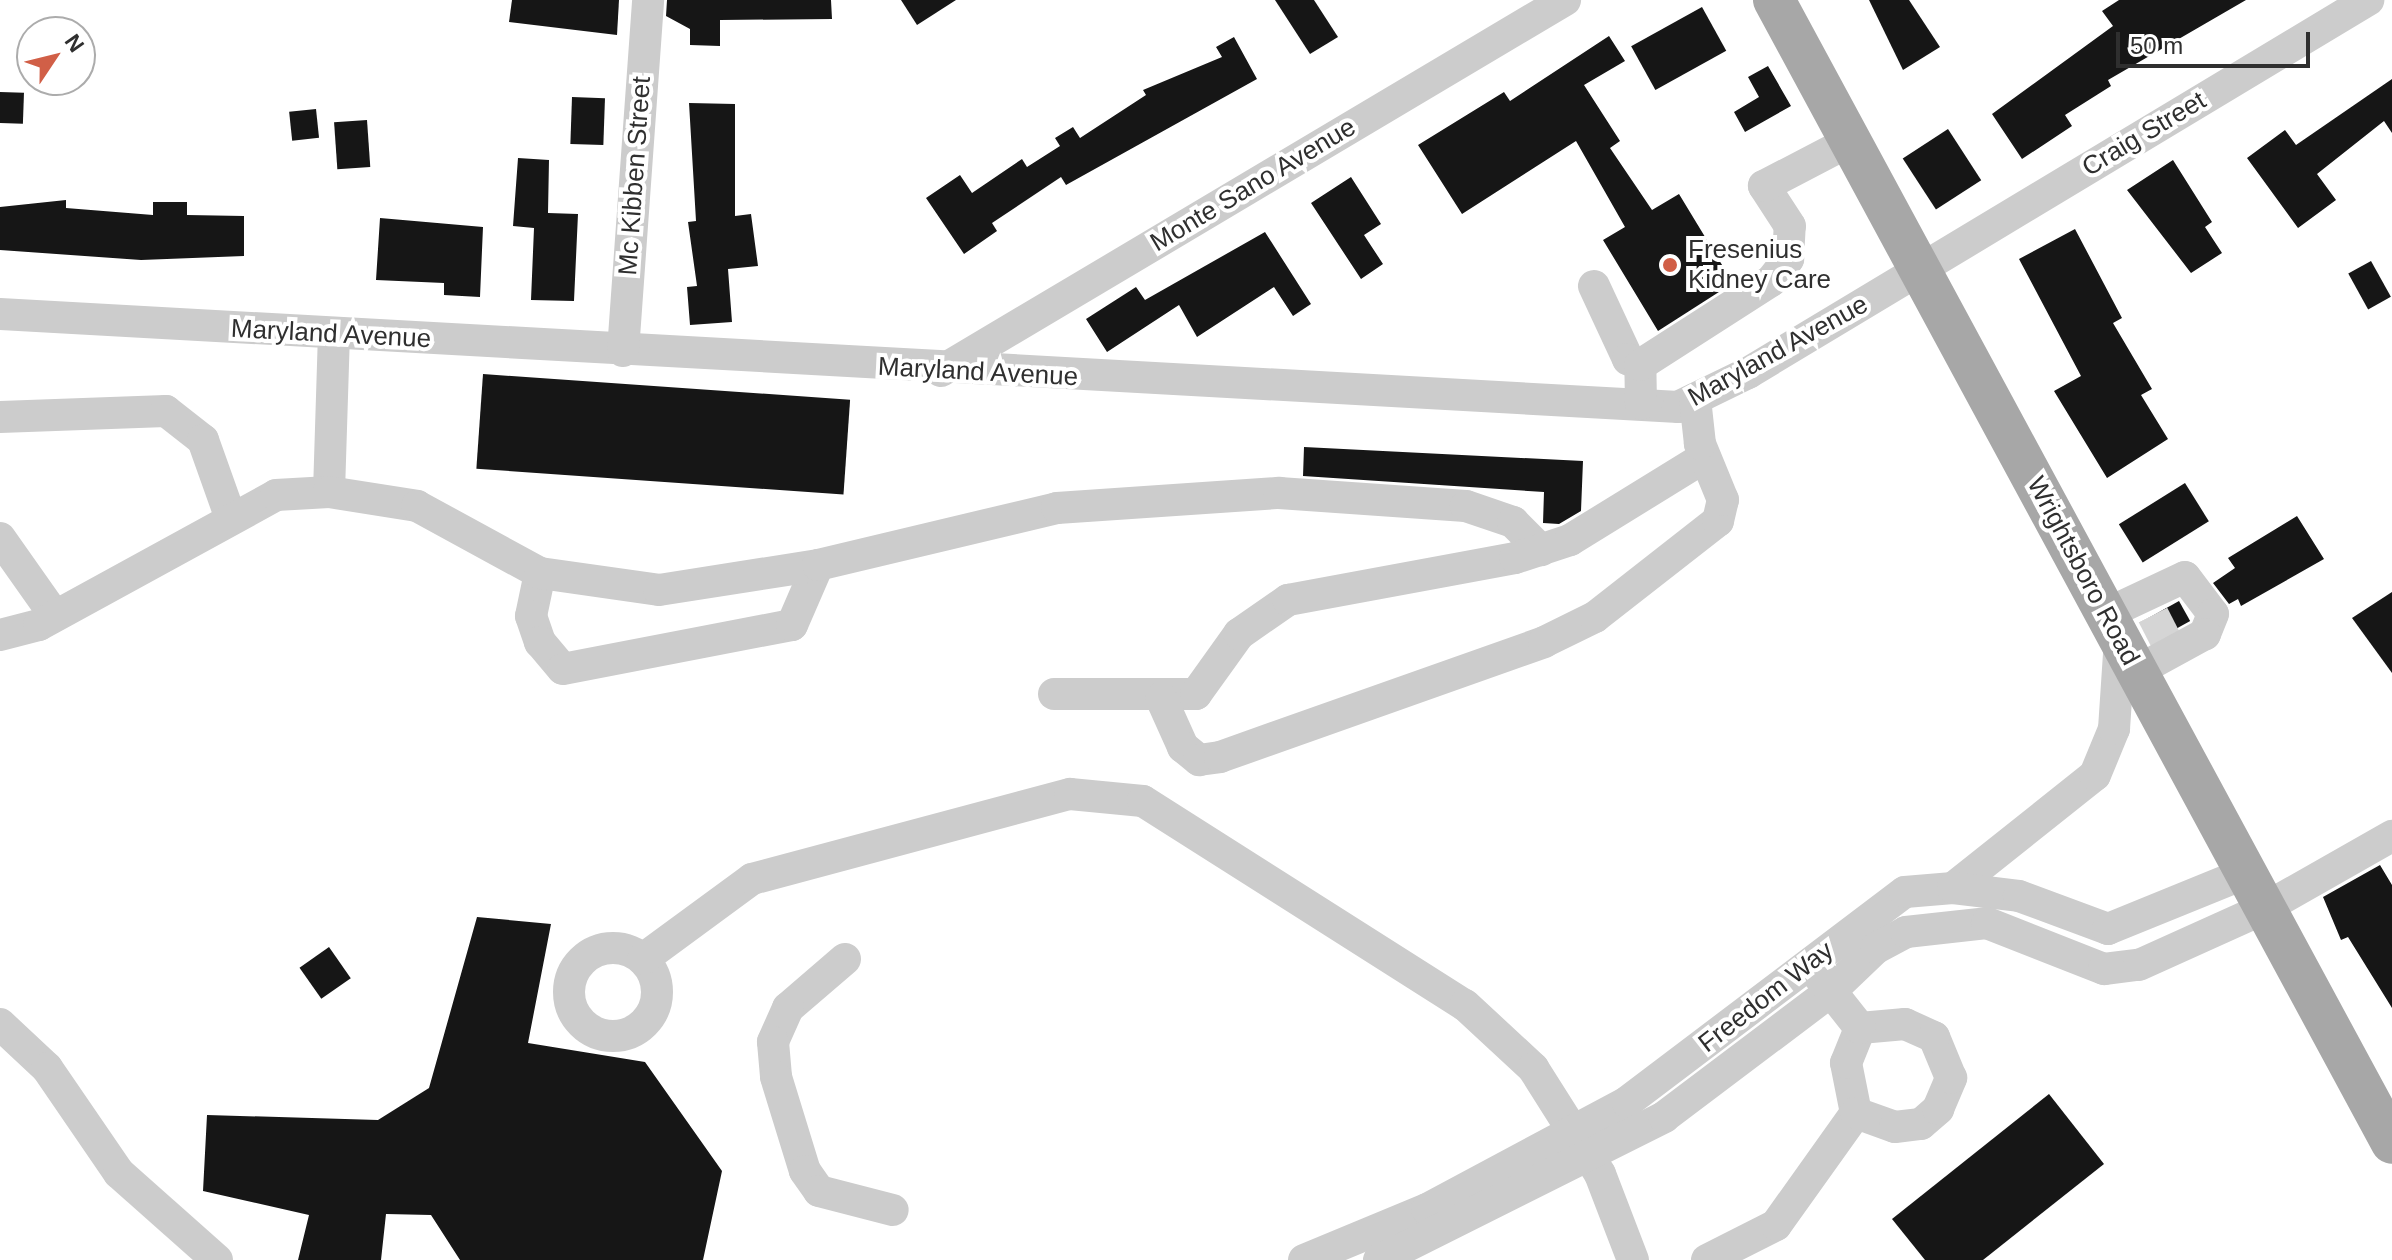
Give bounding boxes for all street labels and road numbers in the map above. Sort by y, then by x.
street label: Mc Kibben Street [612,75,658,277]
street label: Craig Street [2077,85,2211,183]
street label: Monte Sano Avenue [1144,111,1362,259]
street label: Maryland Avenue [1682,288,1874,414]
street label: Maryland Avenue [229,313,433,355]
street label: Maryland Avenue [876,351,1080,393]
street label: Wrightsboro Road [2020,471,2146,671]
street label: Freedom Way [1692,935,1840,1059]

